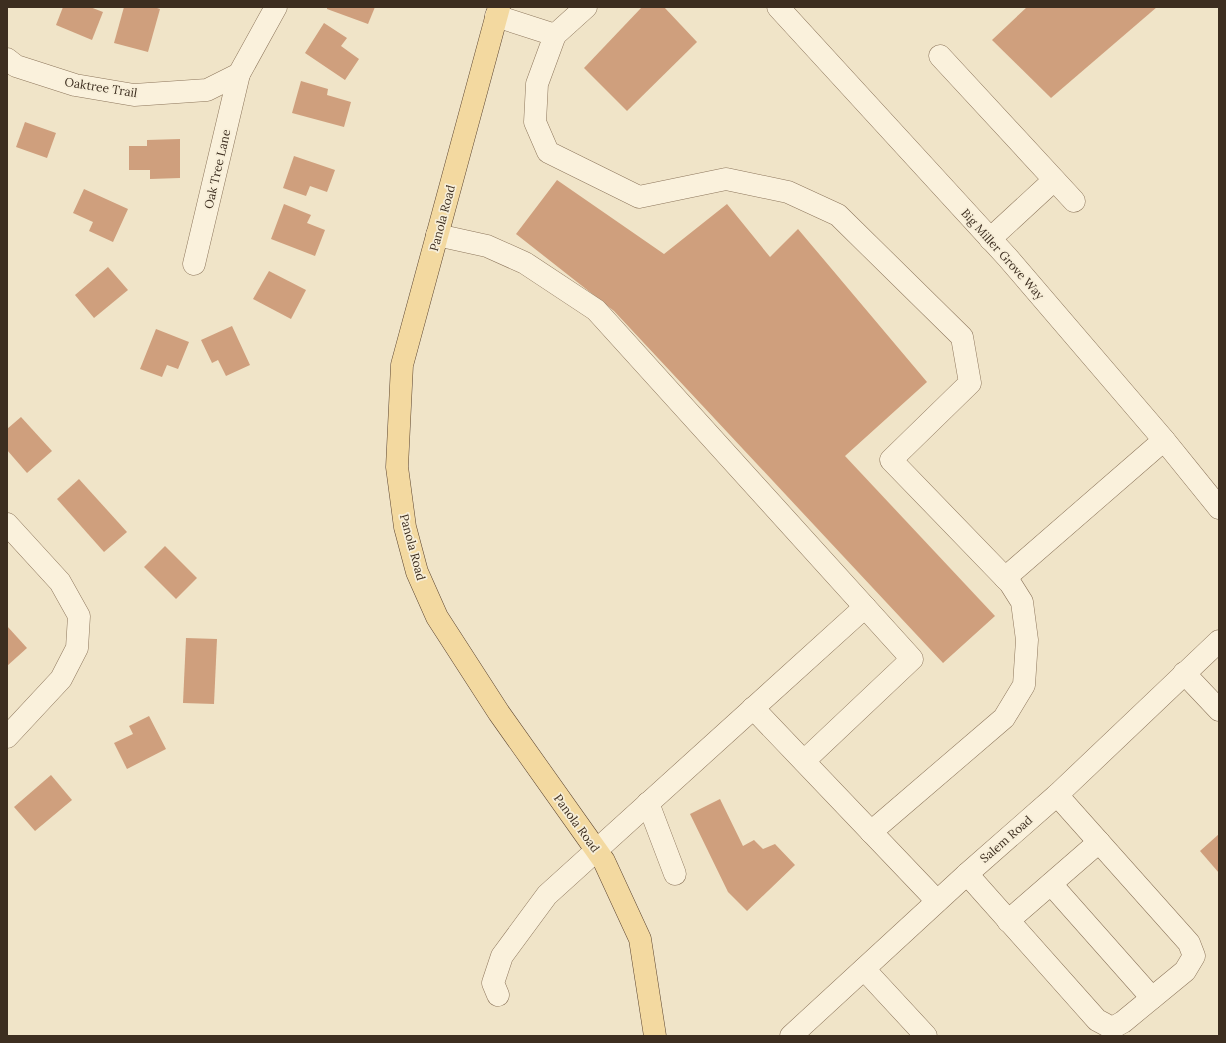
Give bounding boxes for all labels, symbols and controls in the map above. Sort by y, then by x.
street label: Oaktree Trail [64,74,138,100]
street label: Oak Tree Lane [201,127,234,210]
street label: Panola Road [426,183,458,253]
street label: Big Miller Grove Way [958,205,1048,303]
street label: Panola Road [397,512,429,582]
street label: Panola Road [551,791,603,855]
street label: Salem Road [977,812,1035,866]

